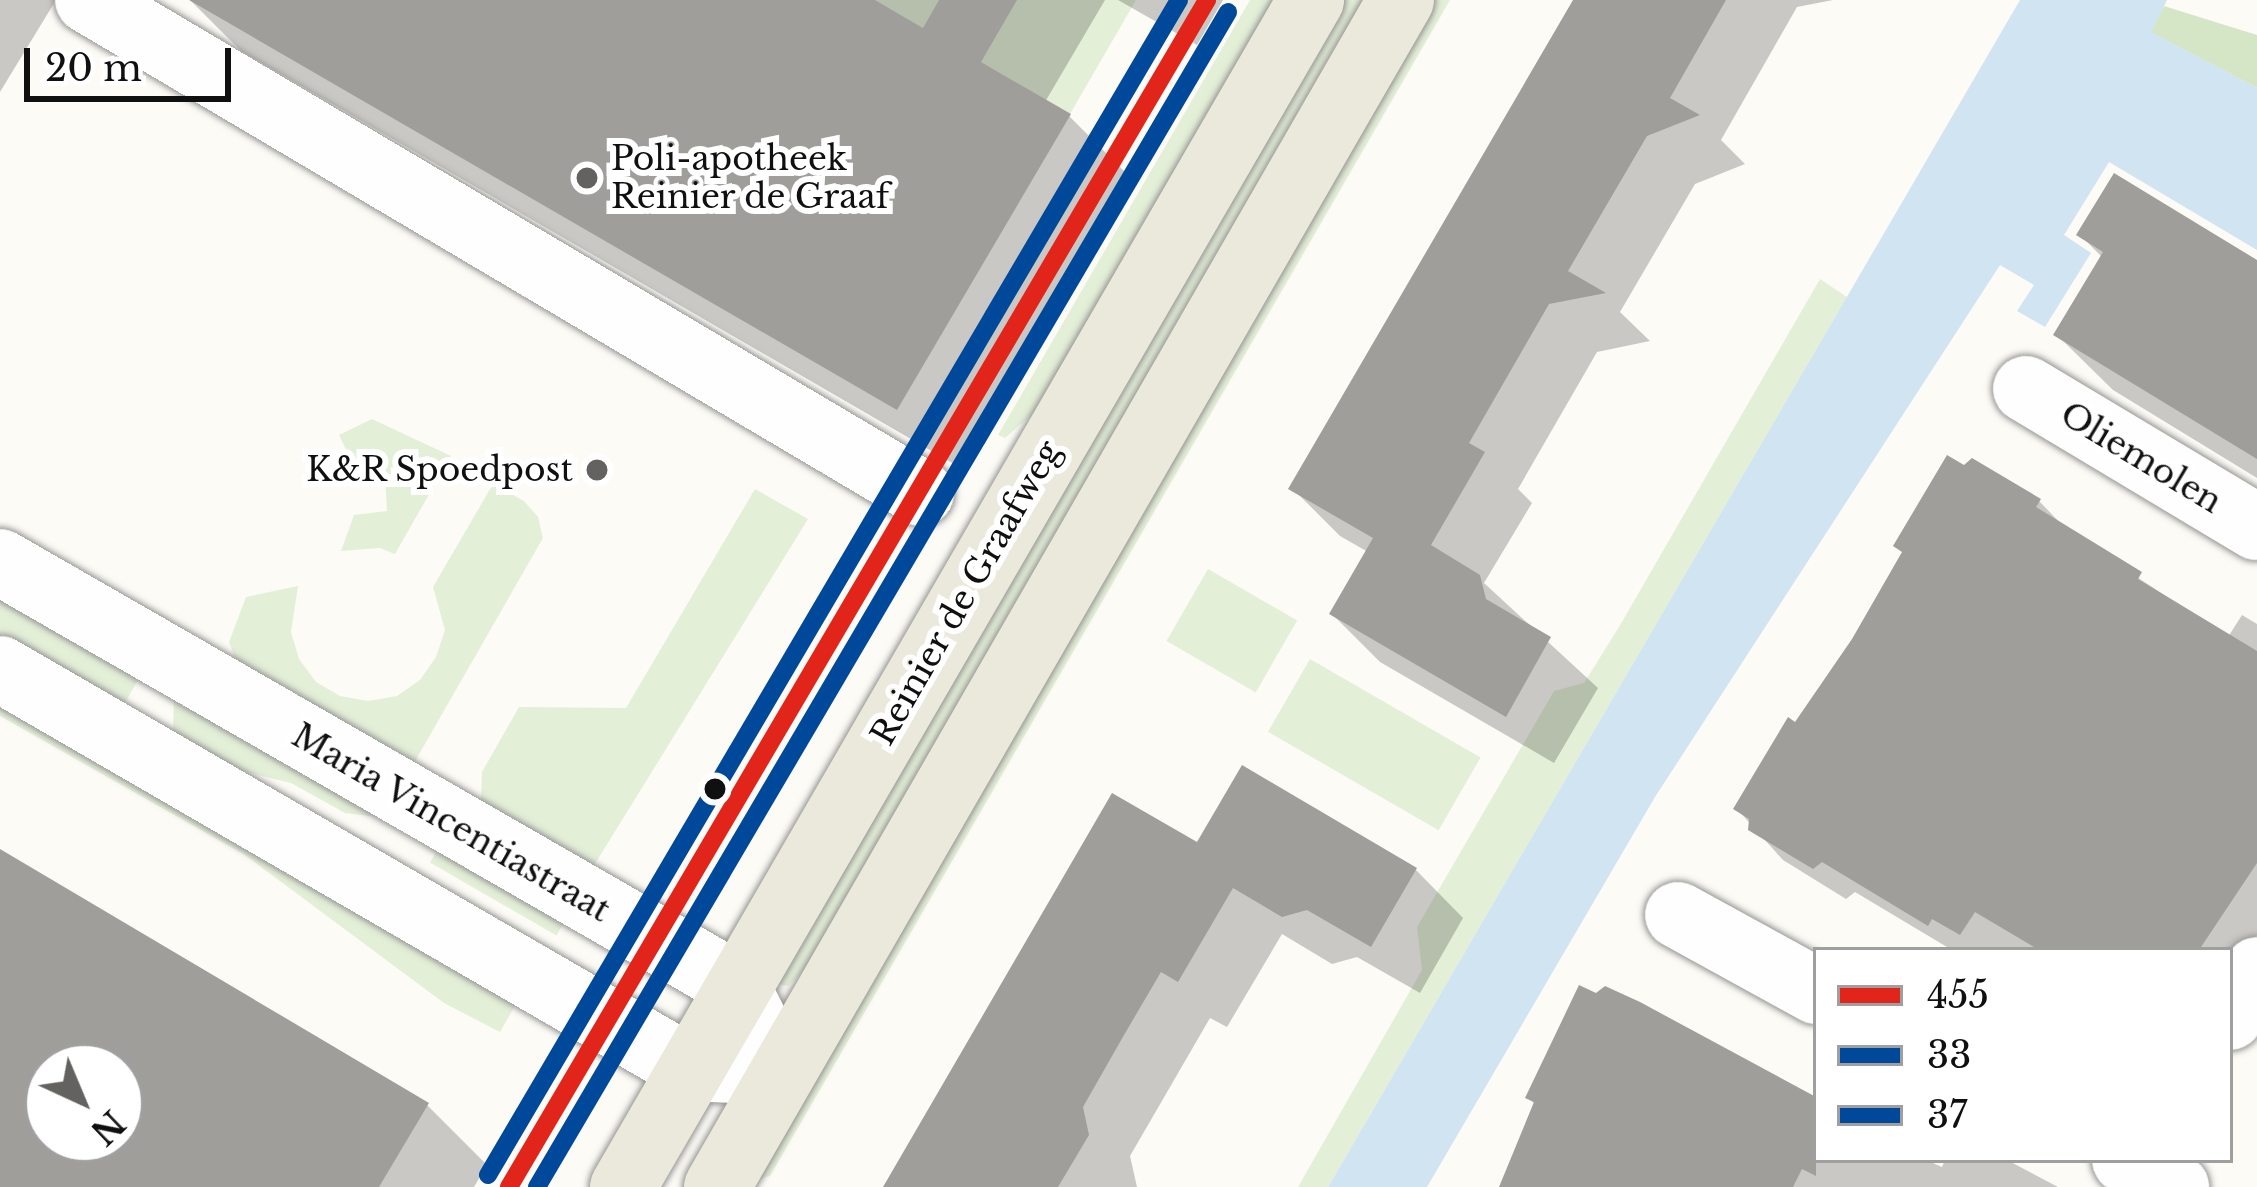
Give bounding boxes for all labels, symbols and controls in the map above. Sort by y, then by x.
scale bar [30,24,237,98]
text: 20 m [45,46,142,91]
place label: Poli-apotheek Reinier de Graaf [611,139,890,217]
marker: Poli-apotheek Reinier de Graaf [574,165,600,191]
street label: Oliemolen [2053,394,2229,522]
street label: Reinier de Graafweg [862,433,1070,753]
place label: K&R Spoedpost [305,450,573,490]
marker: K&R Spoedpost [584,457,610,483]
street label: Maria Vincentiastraat [284,715,618,931]
unlabelled marker [704,778,726,800]
legend [1813,947,2233,1163]
text: 455 [1927,973,1989,1018]
text: 33 [1927,1033,1971,1078]
north arrow [24,1043,144,1163]
text: 37 [1927,1093,1967,1138]
text: N [82,1102,133,1153]

